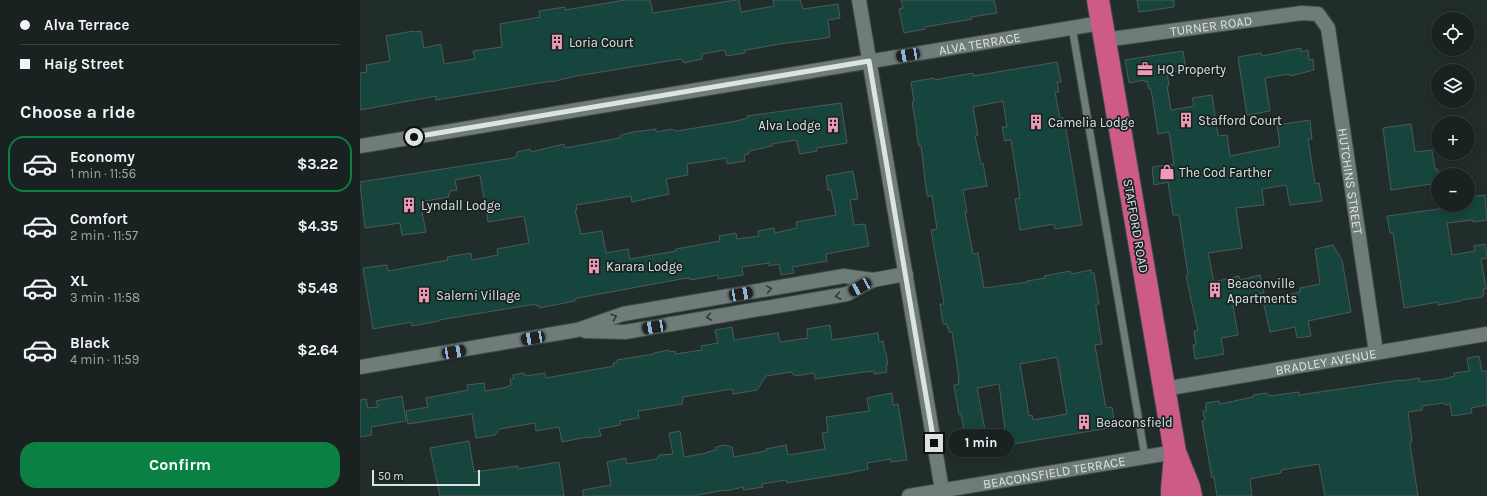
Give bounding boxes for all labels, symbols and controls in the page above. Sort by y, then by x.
street label: TURNER ROAD [1169,12,1253,38]
map controls [1431,12,1475,212]
button: locate [1431,12,1475,56]
text: Alva Terrace [44,16,129,34]
street label: ALVA TERRACE [937,29,1022,57]
building icon: Loria Court [548,33,566,51]
place label: Loria Court [569,35,634,50]
car [895,47,921,63]
text: Haig Street [44,55,124,73]
office icon: HQ Property [1136,60,1154,78]
place label: HQ Property [1157,62,1226,77]
button: layers [1431,64,1475,108]
text: Choose a ride [20,101,135,123]
building icon: Stafford Court [1177,111,1195,129]
building icon: Camelia Lodge [1027,113,1045,131]
place label: Stafford Court [1198,113,1282,128]
place label: Camelia Lodge [1048,115,1135,130]
building icon: Alva Lodge [824,116,842,134]
button: + [1431,116,1475,160]
place label: Alva Lodge [758,118,821,133]
street label: HUTCHINS STREET [1335,127,1366,236]
route start [405,128,423,146]
icon: car [22,146,58,182]
text: Economy [70,148,135,166]
text: $3.22 [297,155,338,173]
shop icon: The Cod Farther [1158,163,1176,181]
place label: The Cod Farther [1179,165,1272,180]
text: 1 min · 11:56 [70,166,136,181]
button: − [1431,168,1475,212]
street label: STAFFORD ROAD [1120,178,1152,274]
building icon: Lyndall Lodge [400,196,418,214]
place label: Lyndall Lodge [421,198,501,213]
icon: car [22,208,58,244]
text: Comfort [70,210,128,228]
text: $4.35 [297,217,338,235]
text: 2 min · 11:57 [70,228,138,243]
building icon: Karara Lodge [585,257,603,275]
place label: Karara Lodge [606,259,683,274]
icon: car [22,270,58,306]
text: XL [70,272,88,290]
car [847,276,873,298]
place label: Beaconville Apartments [1227,276,1297,306]
text: $5.48 [297,279,338,297]
building icon: Beaconville Apartments [1206,281,1224,299]
one-way arrow [766,285,772,294]
building icon: Salerni Village [415,286,433,304]
car [728,286,754,302]
place label: Salerni Village [436,288,521,303]
text: 3 min · 11:58 [70,290,140,305]
one-way arrow [834,291,841,299]
one-way arrow [706,312,712,321]
one-way arrow [610,314,617,322]
car [641,319,667,335]
car [520,330,546,346]
icon: car [22,332,58,368]
text: Black [70,334,110,352]
text: $2.64 [297,341,338,359]
car [441,344,467,360]
street label: BRADLEY AVENUE [1274,345,1377,377]
text: 4 min · 11:59 [70,352,139,367]
building icon: Beaconsfield [1075,413,1093,431]
place label: Beaconsfield [1096,415,1173,430]
callout: 1 min [948,429,1014,457]
route end [925,434,943,452]
text: 1 min [965,435,997,450]
button: Confirm [20,442,340,488]
street label: BEACONSFIELD TERRACE [982,453,1126,491]
scale bar [372,468,480,487]
text: 50 m [378,470,404,483]

